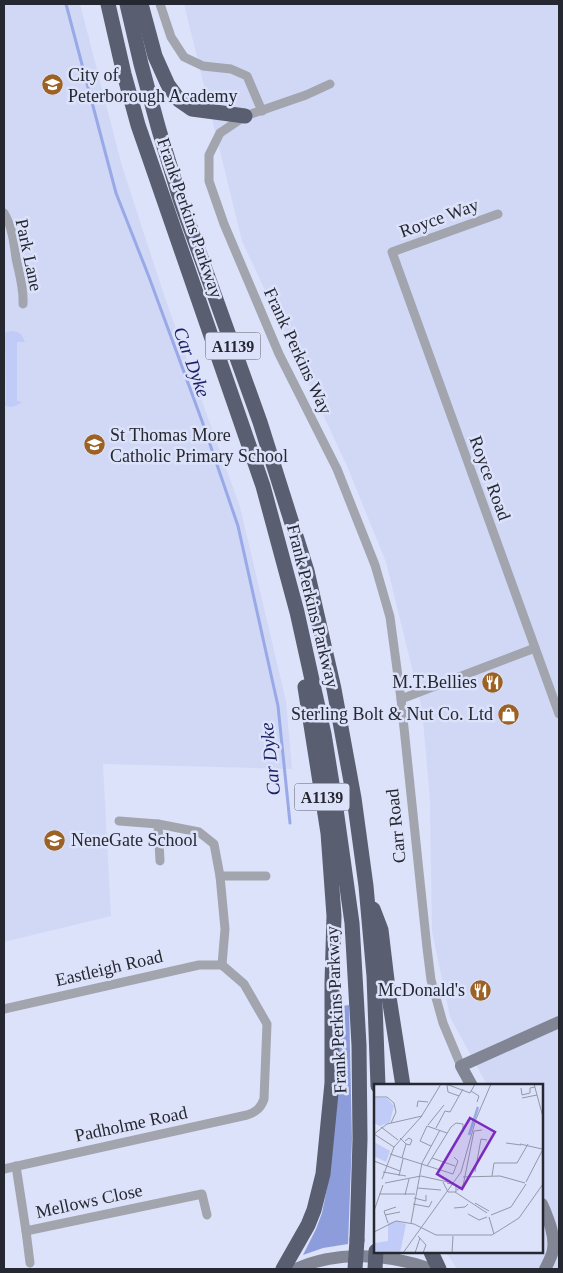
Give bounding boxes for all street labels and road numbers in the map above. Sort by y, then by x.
street label: Frank Perkins Parkway [153,135,227,301]
street label: Royce Way [397,194,481,242]
street label: Park Lane [12,217,46,293]
street label: Frank Perkins Way [260,285,336,417]
road number: A1139 [206,332,260,360]
street label: Royce Road [465,433,515,523]
street label: Frank Perkins Parkway [283,522,343,690]
road number: A1139 [294,784,350,810]
street label: Carr Road [382,788,410,864]
street label: Frank Perkins Parkway [322,926,350,1094]
street label: Eastleigh Road [53,946,165,990]
street label: Padholme Road [73,1102,189,1146]
street label: Mellows Close [34,1180,144,1222]

